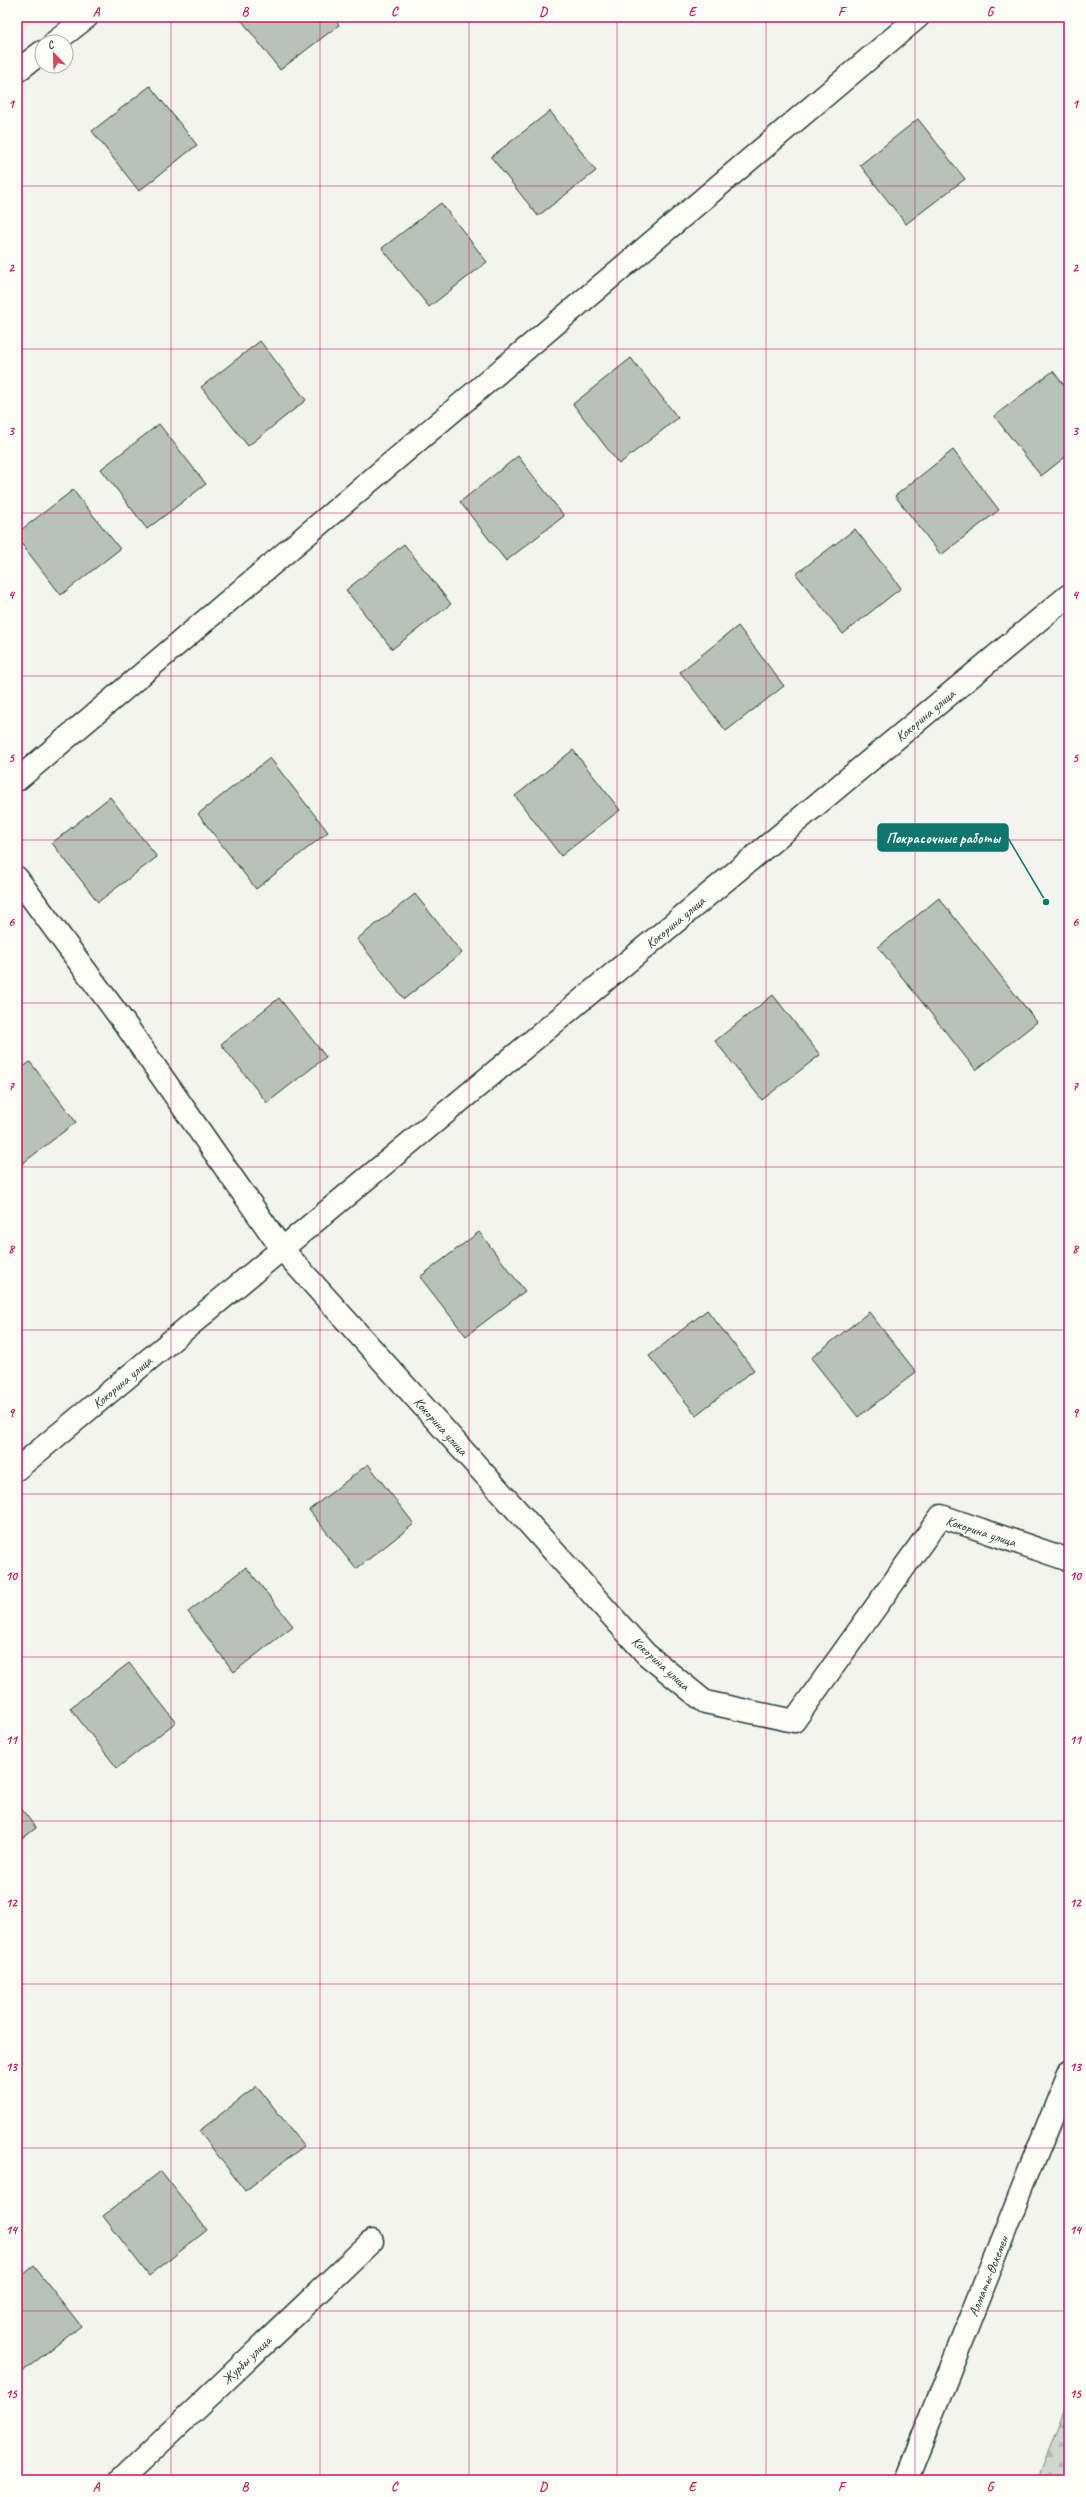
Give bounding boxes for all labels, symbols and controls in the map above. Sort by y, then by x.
text: A [93,4,101,20]
text: B [242,4,250,20]
text: C [391,4,399,20]
text: D [539,4,548,20]
text: E [689,4,698,20]
text: F [838,4,847,20]
text: G [987,4,995,20]
north arrow [34,34,74,74]
text: С [45,37,57,52]
text: 1 [8,96,16,112]
text: 1 [1072,96,1080,112]
text: 2 [8,260,15,276]
text: 2 [1072,260,1079,276]
text: 3 [8,423,15,439]
text: 3 [1072,423,1079,439]
text: 4 [8,587,16,603]
text: 4 [1072,587,1080,603]
street label: Кокорина улица [892,685,959,745]
text: 5 [8,750,15,766]
text: 5 [1072,750,1079,766]
callout: Покрасочные работы [878,824,1008,851]
text: Покрасочные работы [886,829,1002,848]
street label: Кокорина улица [642,892,709,952]
text: 6 [8,914,15,930]
text: 6 [1072,914,1079,930]
text: 7 [8,1078,15,1094]
text: 7 [1072,1078,1079,1094]
text: 8 [8,1241,16,1257]
text: 8 [1072,1241,1080,1257]
street label: Кокорина улица [89,1352,156,1412]
street label: Кокорина улица [410,1394,472,1460]
text: 9 [8,1405,15,1421]
text: 9 [1072,1405,1079,1421]
street label: Кокорина улица [944,1512,1019,1551]
text: 10 [5,1568,18,1584]
text: 10 [1069,1568,1082,1584]
street label: Кокорина улица [628,1633,694,1695]
text: 11 [5,1732,19,1748]
text: 11 [1069,1732,1083,1748]
text: 12 [5,1895,18,1911]
text: 12 [1069,1895,1082,1911]
text: 13 [5,2059,18,2075]
text: 13 [1069,2059,1082,2075]
text: 14 [5,2222,19,2238]
text: 14 [1069,2222,1083,2238]
street label: Алматы-Өскемен [965,2232,1013,2319]
street label: Журбы улица [218,2332,276,2388]
text: 15 [5,2386,18,2402]
text: 15 [1069,2386,1082,2402]
text: A [93,2479,101,2495]
text: B [242,2479,250,2495]
text: C [391,2479,399,2495]
text: D [539,2479,548,2495]
text: E [689,2479,698,2495]
text: F [838,2479,847,2495]
text: G [987,2479,995,2495]

